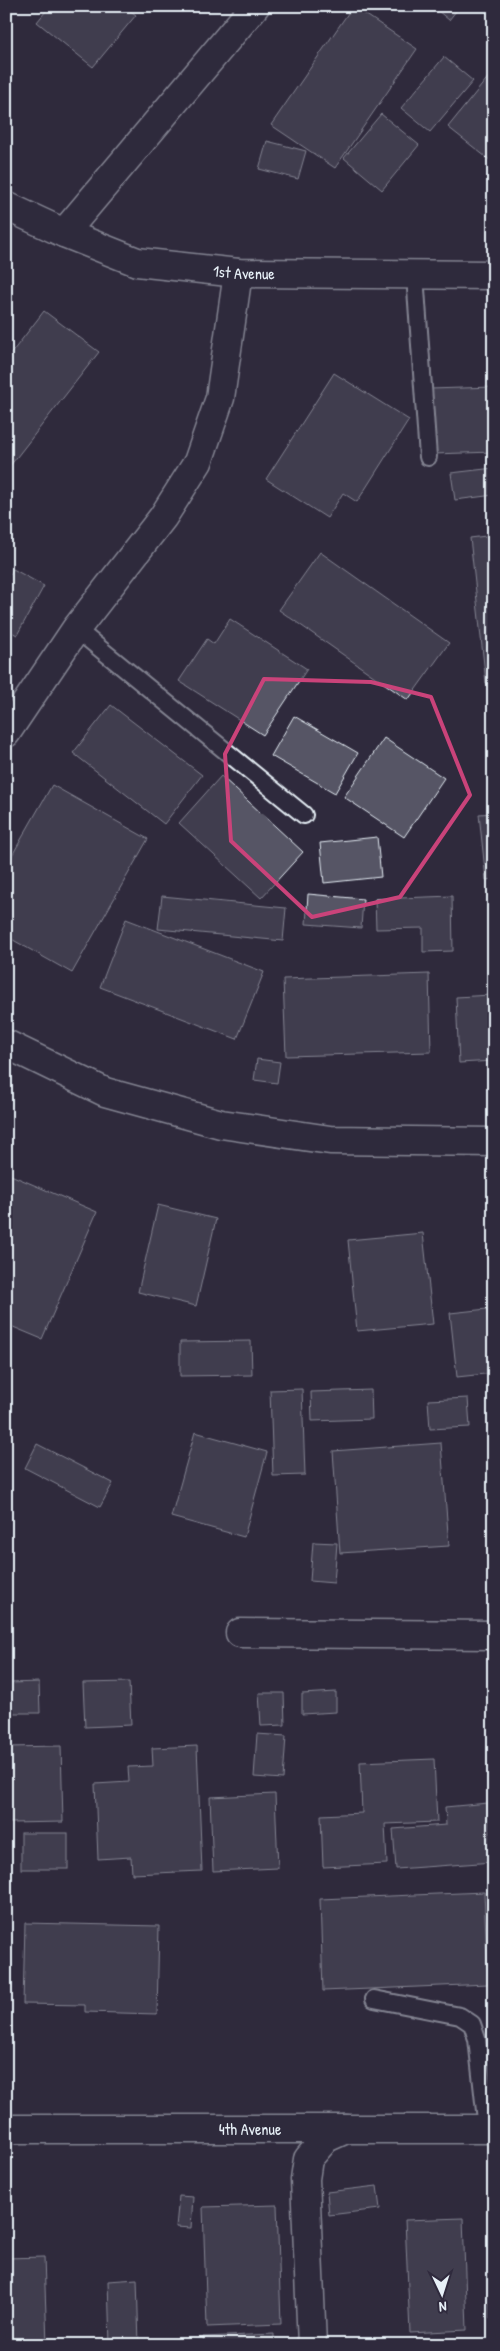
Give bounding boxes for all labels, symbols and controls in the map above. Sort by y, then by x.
street label: 1st Avenue [212,259,275,284]
street label: 4th Avenue [219,2118,282,2140]
north arrow [418,2268,468,2318]
text: N [438,2298,447,2317]

